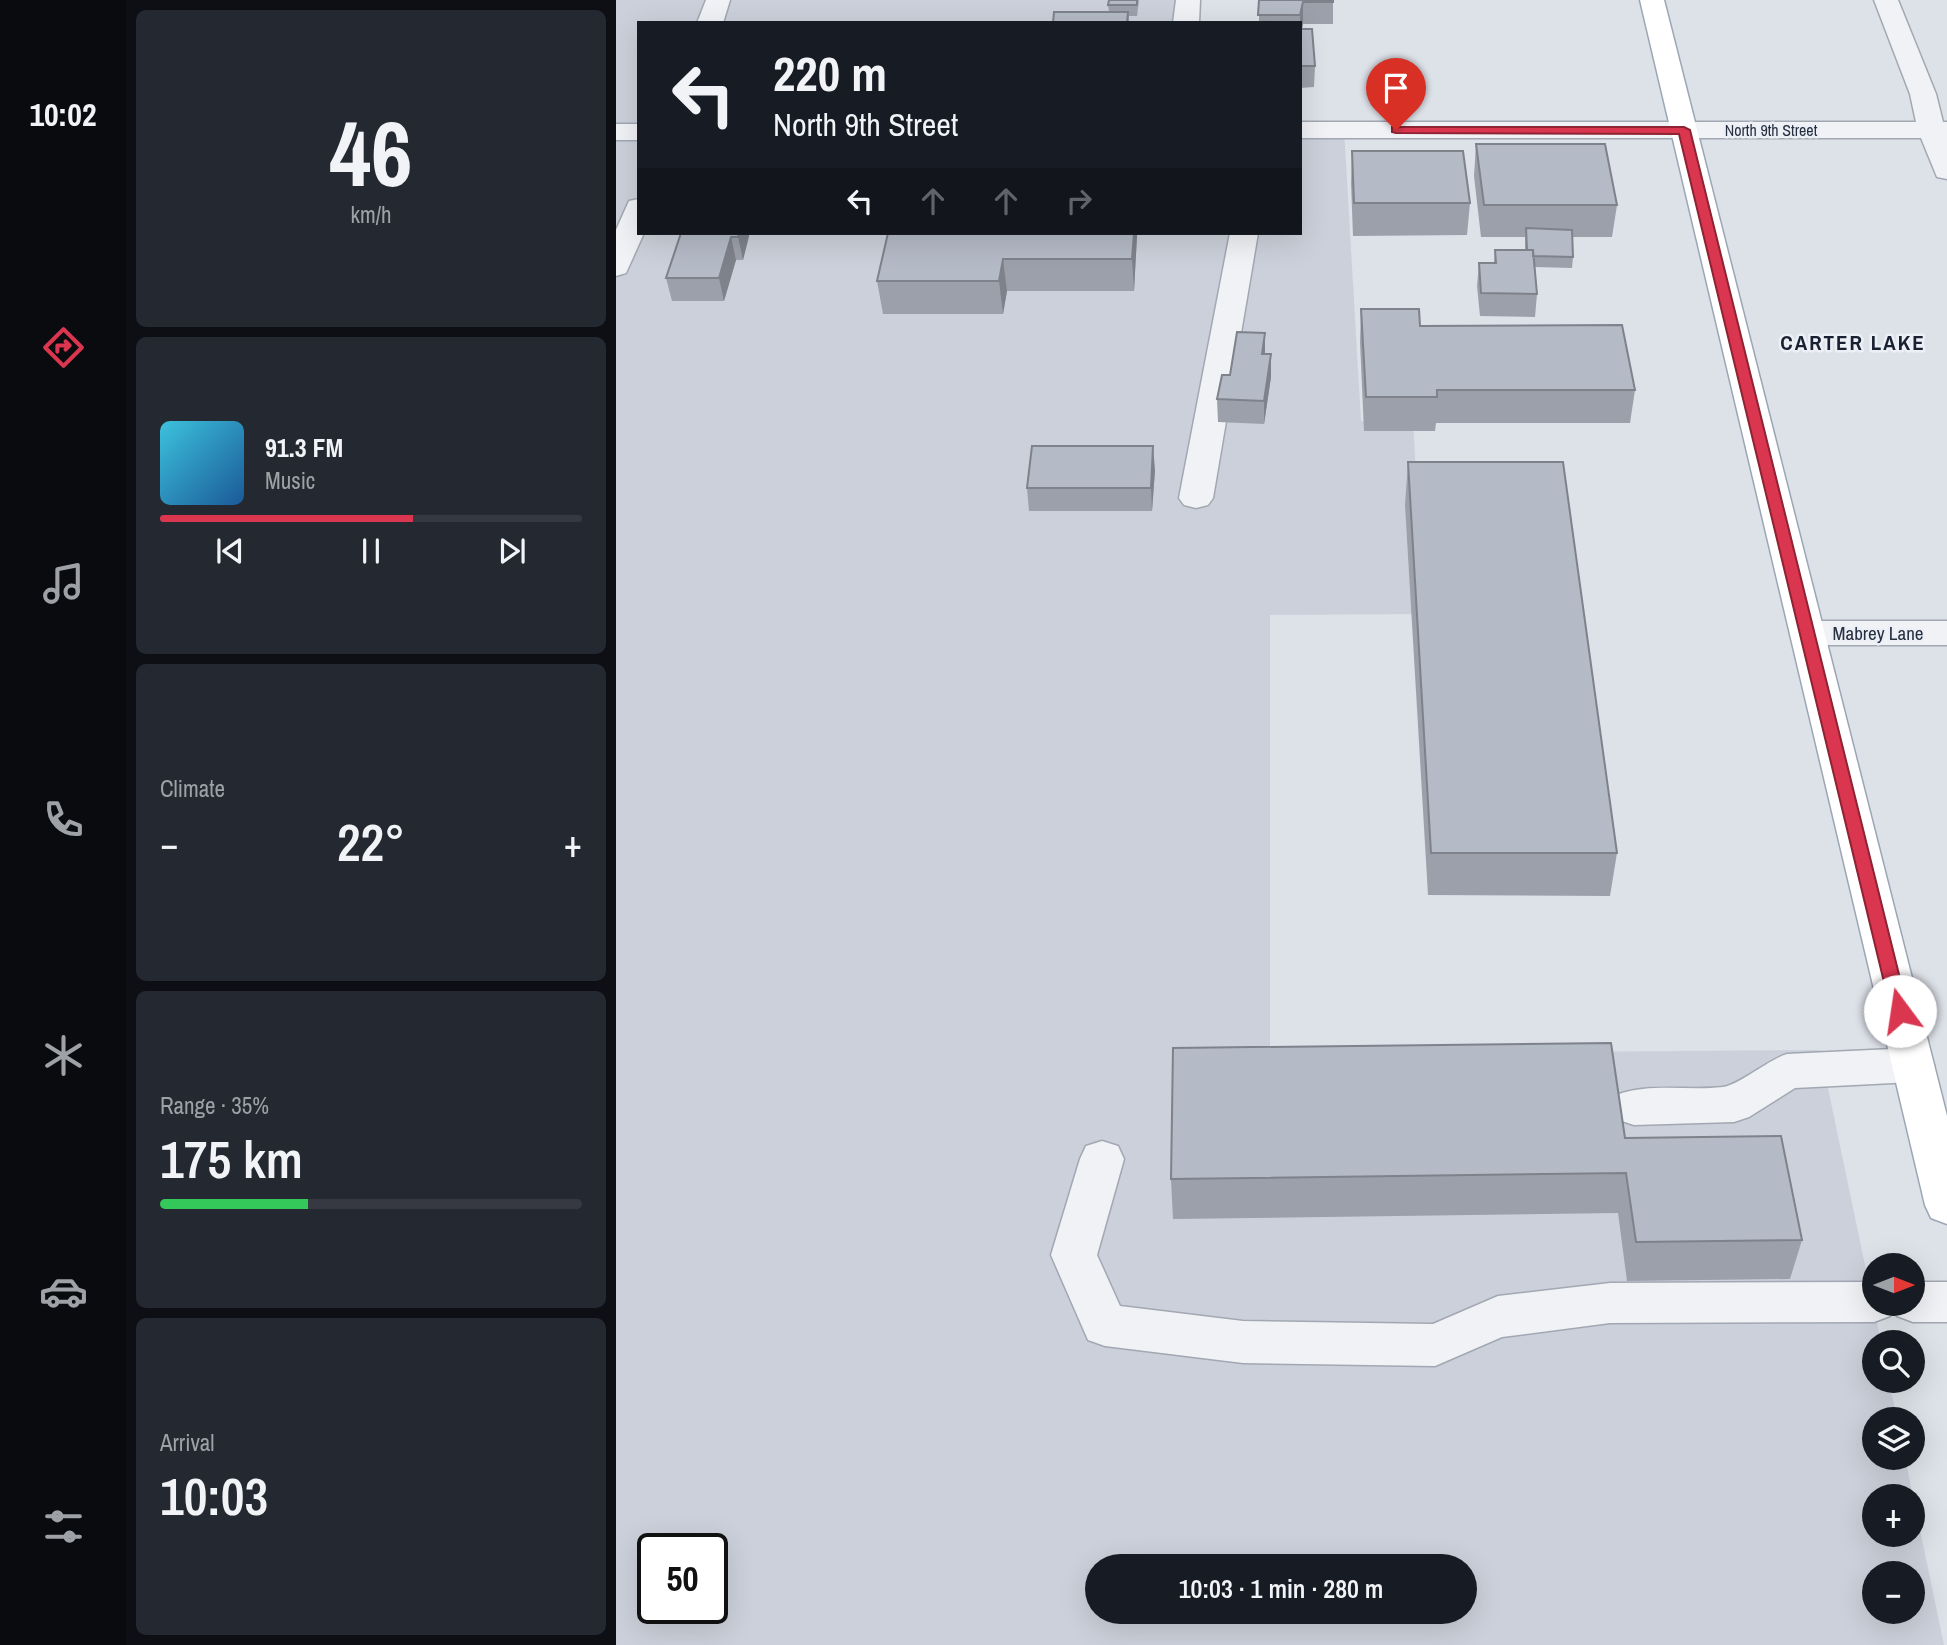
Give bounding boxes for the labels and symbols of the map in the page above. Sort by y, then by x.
pin [1366,58,1426,130]
street label: North 9th Street [1725,119,1818,141]
district label: CARTER LAKE [1780,328,1926,357]
street label: Mabrey Lane [1833,620,1923,646]
position arrow [1863,974,1937,1048]
north arrow [1862,1253,1925,1316]
speed limit sign: 50 [637,1533,728,1624]

